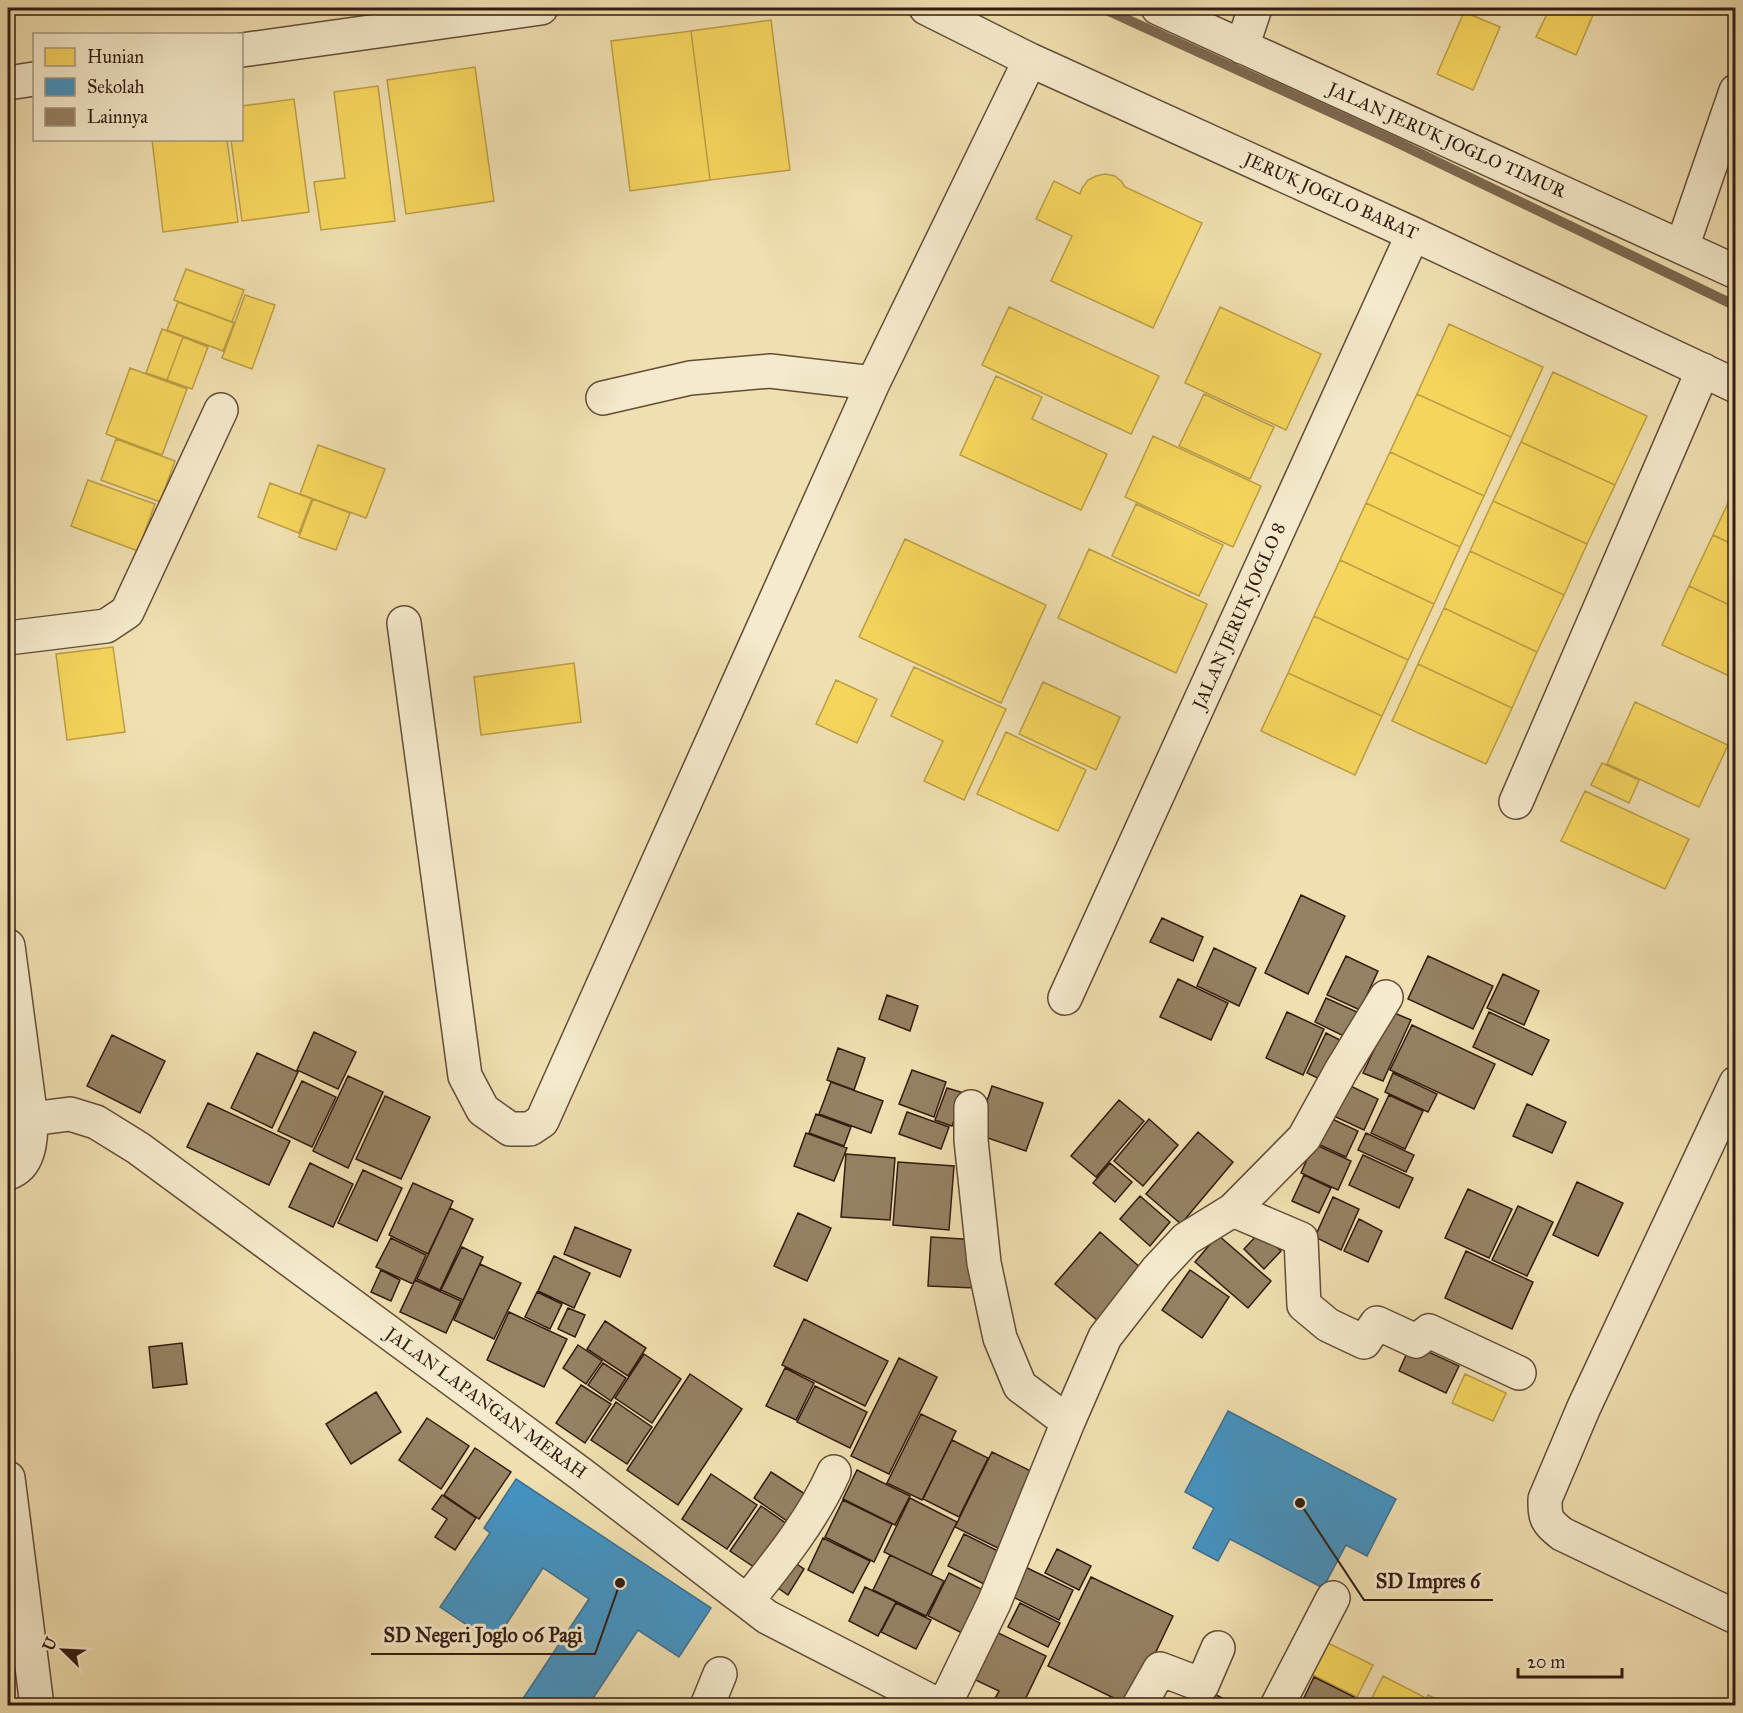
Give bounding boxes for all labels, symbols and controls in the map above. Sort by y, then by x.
legend [33,33,243,141]
text: Hunian [87,46,144,68]
text: Sekolah [87,76,145,98]
street label: JALAN JERUK JOGLO TIMUR [1323,77,1570,204]
text: Lainnya [87,106,148,128]
street label: JERUK JOGLO BARAT [1238,147,1422,245]
street label: JALAN JERUK JOGLO 8 [1187,519,1291,715]
street label: JALAN LAPANGAN MERAH [379,1321,591,1484]
callout: SD Impres 6 [1364,1562,1493,1600]
text: SD Impres 6 [1376,1569,1482,1594]
callout: SD Negeri Joglo 06 Pagi [371,1616,595,1654]
north arrow [33,1620,93,1680]
text: SD Negeri Joglo 06 Pagi [383,1623,583,1649]
text: U [39,1634,61,1654]
scale bar [1518,1641,1622,1679]
text: 20 m [1527,1651,1565,1673]

